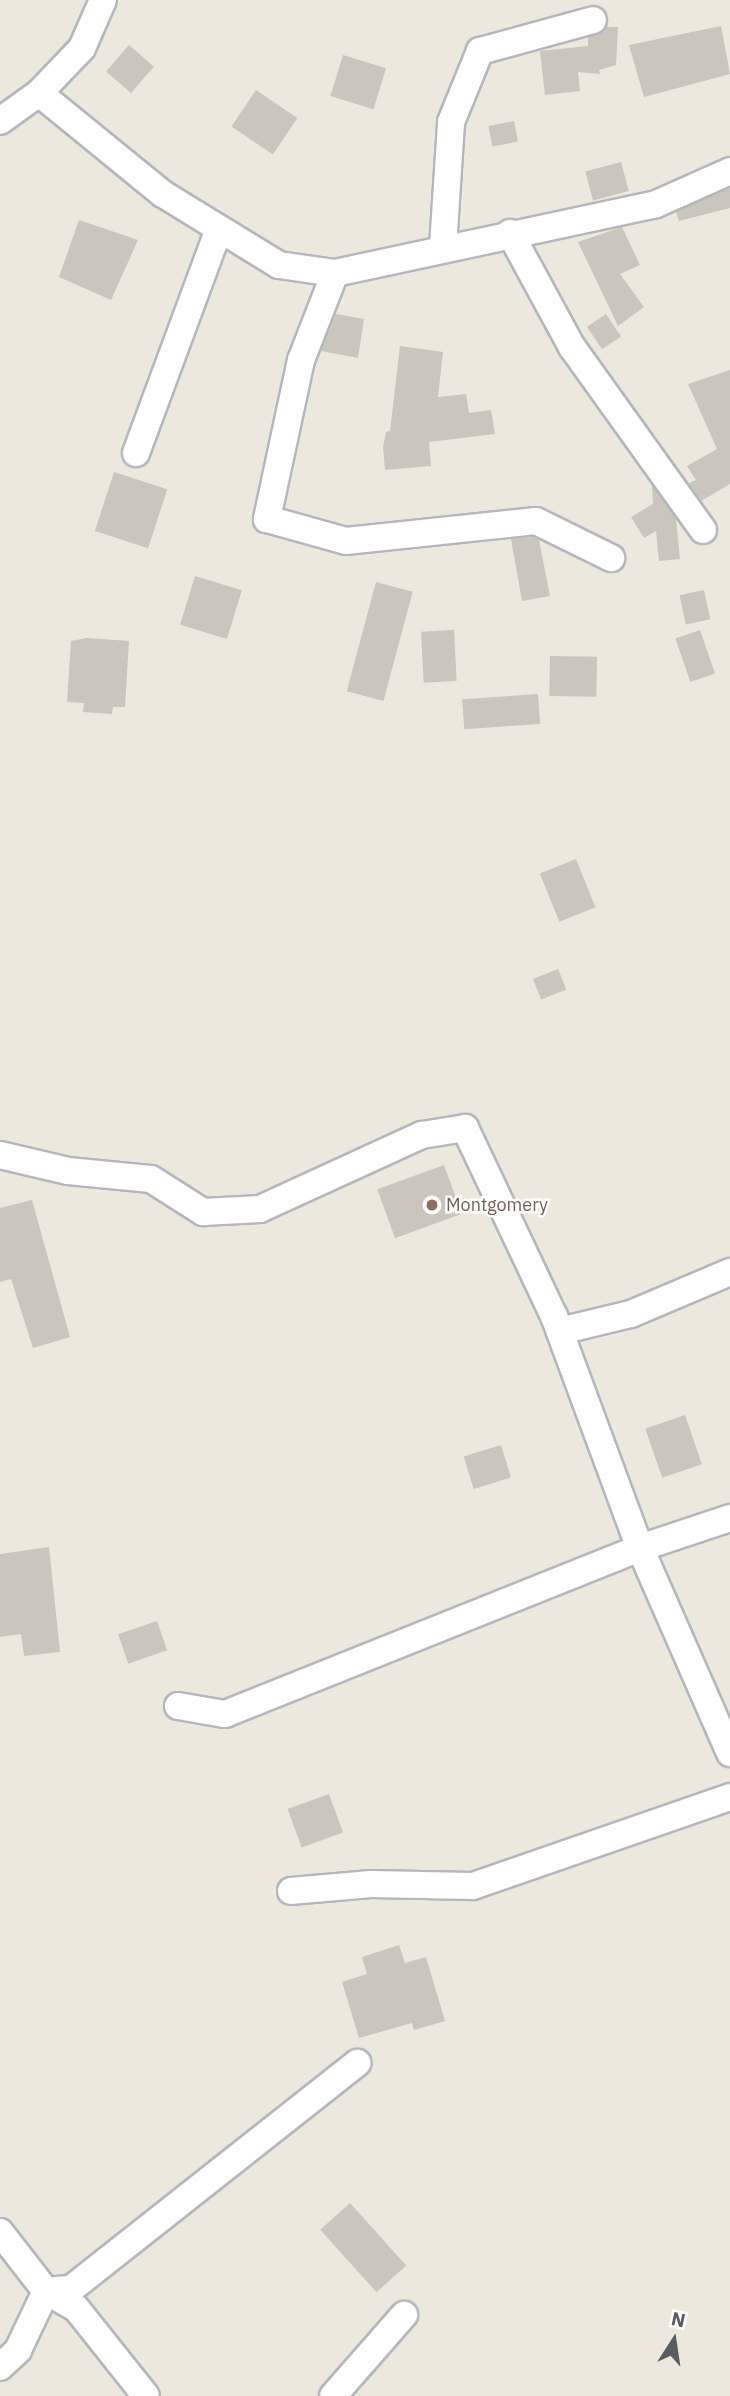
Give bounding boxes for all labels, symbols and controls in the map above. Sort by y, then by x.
place label: Montgomery [446,1194,548,1216]
marker: Montgomery [424,1197,440,1213]
north arrow [639,2305,709,2375]
text: N [669,2306,688,2333]

